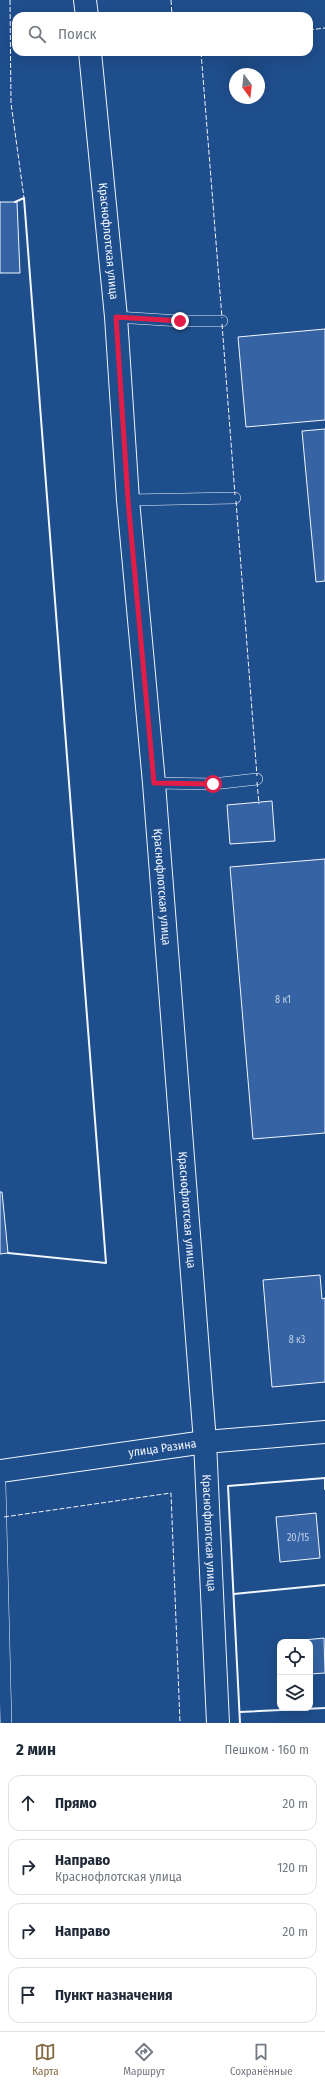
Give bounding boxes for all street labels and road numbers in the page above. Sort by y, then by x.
street label: Краснофлотская улица [96,182,121,300]
street label: Краснофлотская улица [151,828,174,946]
street label: Краснофлотская улица [176,1151,199,1269]
street label: улица Разина [127,1436,197,1460]
street label: Краснофлотская улица [200,1474,219,1592]

